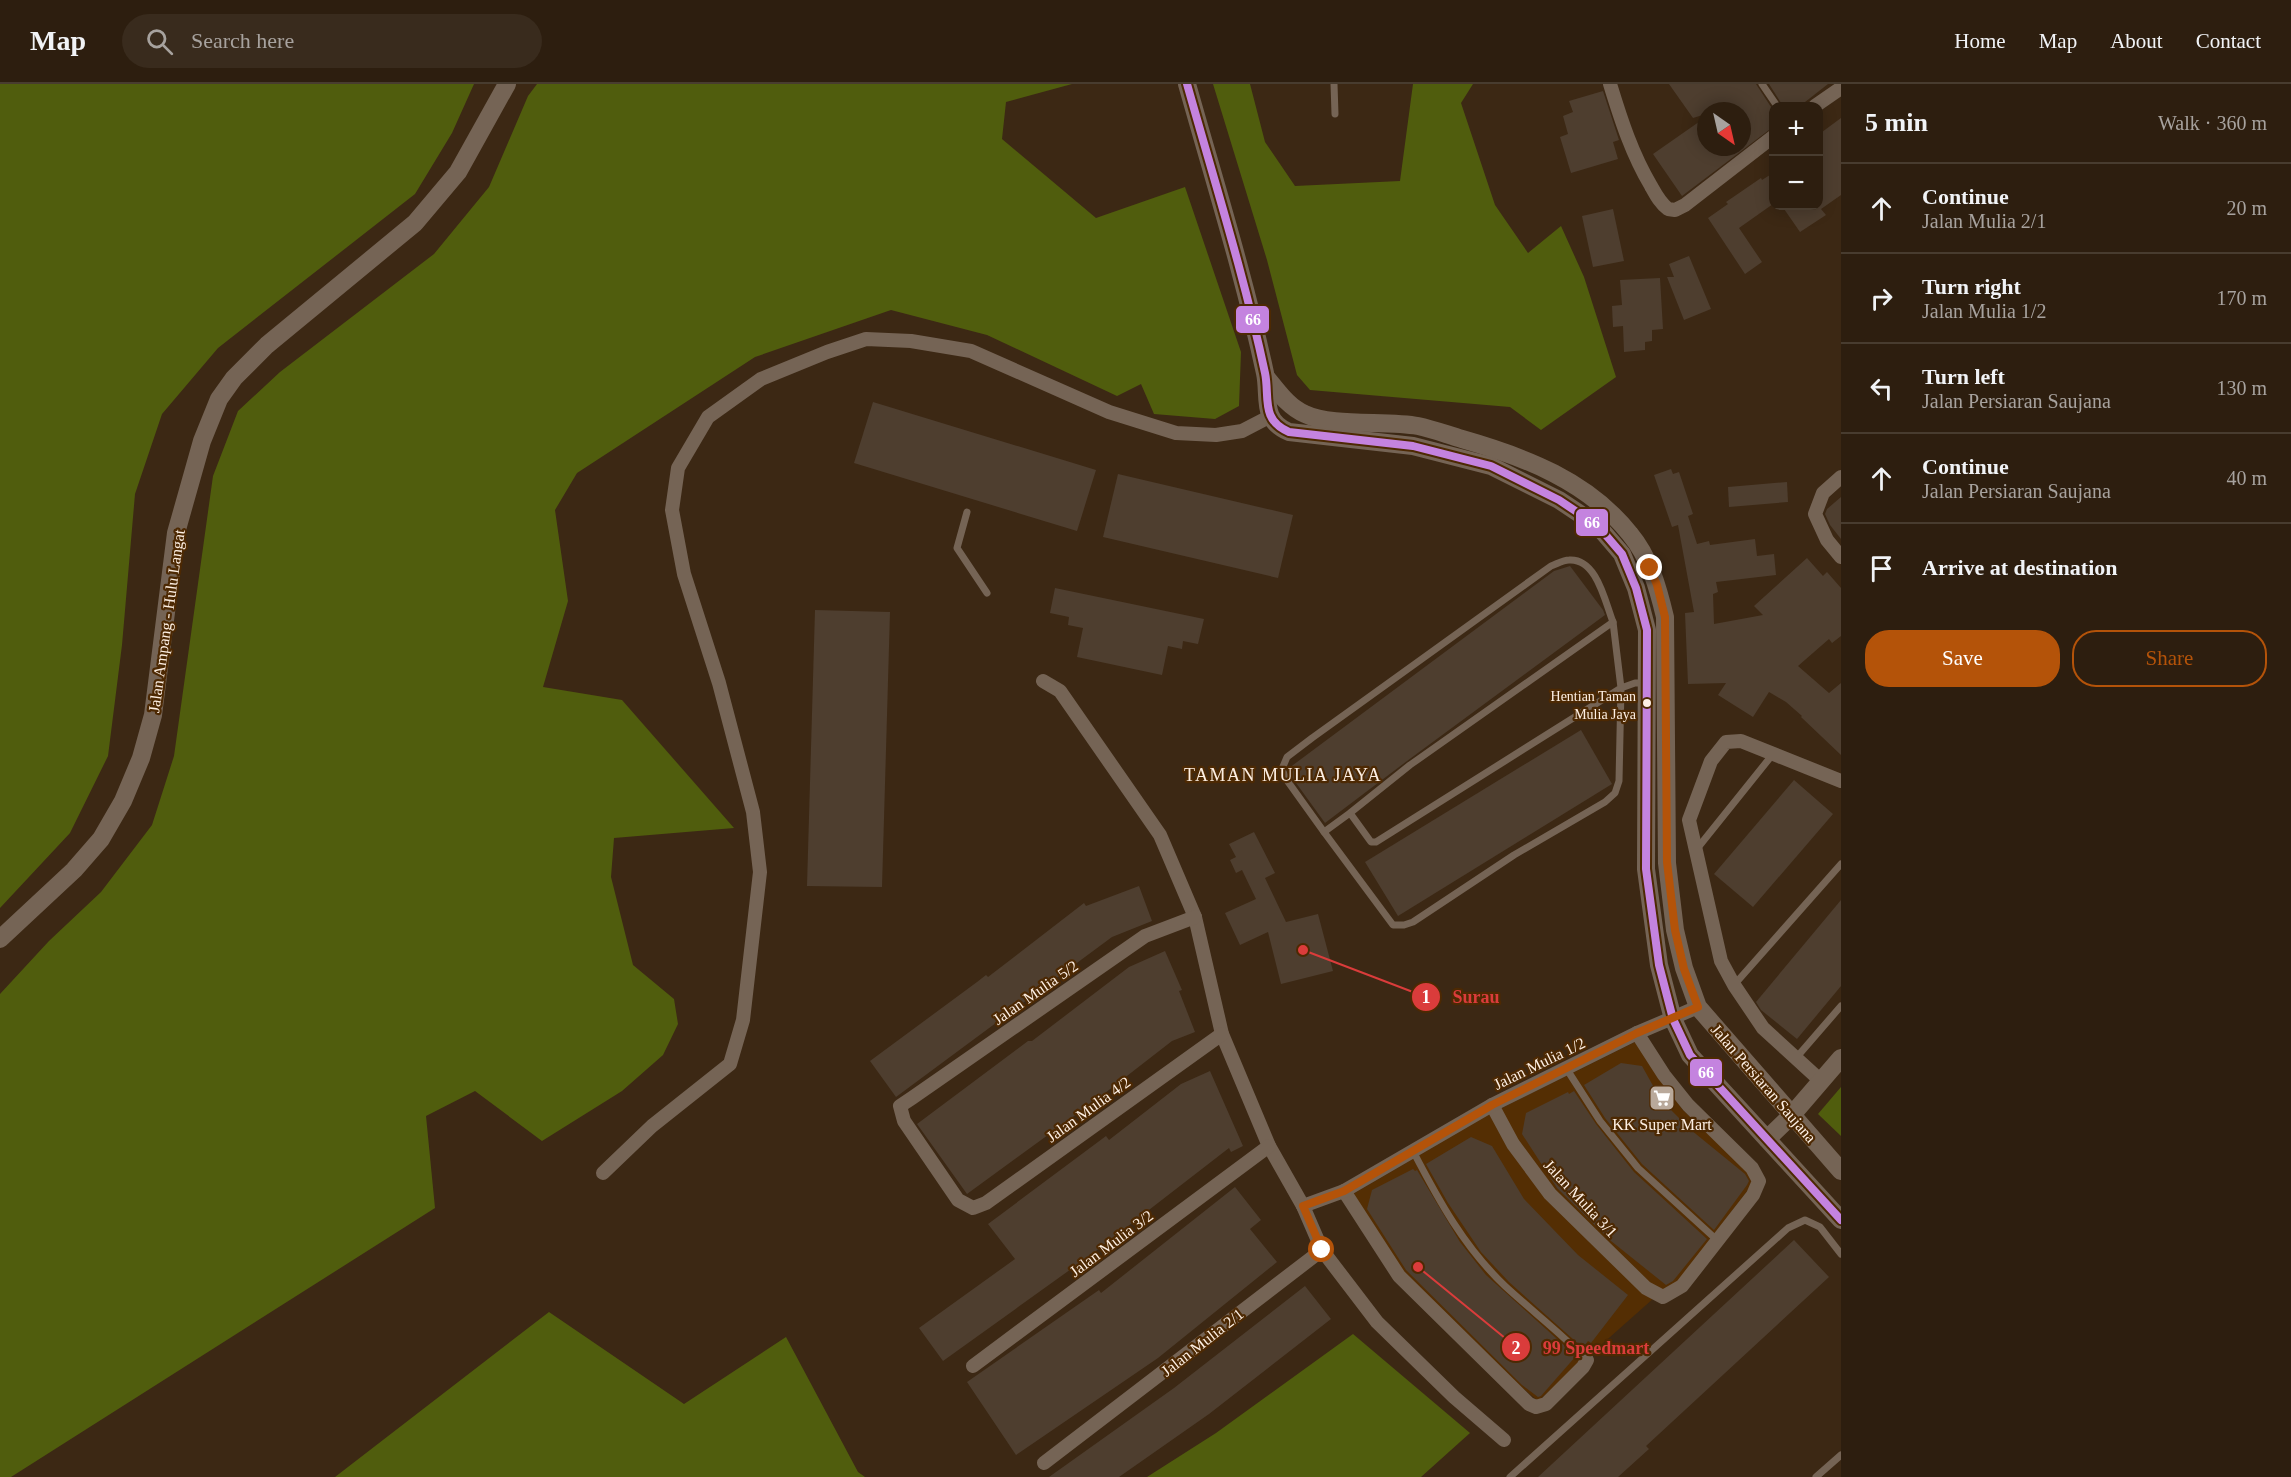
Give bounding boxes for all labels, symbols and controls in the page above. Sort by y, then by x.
search box [122,14,542,68]
text: Map [30,25,86,56]
icon: search [143,25,176,58]
text: Search here [191,28,294,53]
text: Home [1954,29,2006,53]
text: Map [2039,29,2077,53]
text: About [2110,29,2163,53]
text: Contact [2196,29,2261,53]
north arrow [1697,102,1751,156]
map controls [1769,102,1823,210]
button: + [1769,102,1823,156]
text: 5 min [1865,108,1928,137]
text: Walk · 360 m [2158,112,2267,134]
button: − [1769,156,1823,210]
text: Continue [1922,184,2009,209]
icon: ahead [1865,192,1898,225]
text: 20 m [2226,197,2267,219]
text: Jalan Mulia 2/1 [1922,210,2046,232]
text: Turn right [1922,274,2021,299]
icon: right [1865,282,1898,315]
text: 170 m [2216,287,2267,309]
text: Jalan Mulia 1/2 [1922,300,2046,322]
line badge: 66 [1235,305,1270,334]
text: 66 [1245,311,1261,328]
text: Turn left [1922,364,2005,389]
icon: left [1865,372,1898,405]
text: 130 m [2216,377,2267,399]
text: Jalan Persiaran Saujana [1922,390,2111,412]
text: Continue [1922,454,2009,479]
icon: ahead [1865,462,1898,495]
text: 40 m [2226,467,2267,489]
text: Jalan Persiaran Saujana [1922,480,2111,502]
line badge: 66 [1575,508,1609,537]
text: 66 [1584,514,1600,531]
street label: Jalan Ampang - Hulu Langat [145,528,189,714]
icon: arrive [1865,552,1898,585]
route end [1636,554,1662,580]
text: Arrive at destination [1922,555,2118,580]
button: Save [1865,630,2060,687]
button: Share [2072,630,2267,687]
place label: Hentian Taman Mulia Jaya [1551,689,1637,722]
marker: Hentian Taman Mulia Jaya [1641,697,1653,709]
district label: TAMAN MULIA JAYA [1184,765,1382,785]
street label: Jalan Mulia 5/2 [990,957,1081,1028]
callout: Surau [1411,979,1512,1015]
text: 1 [1422,987,1431,1007]
text: Surau [1452,987,1500,1007]
street label: Jalan Persiaran Saujana [1707,1021,1820,1147]
street label: Jalan Mulia 1/2 [1491,1034,1588,1093]
line badge: 66 [1689,1058,1723,1087]
text: 66 [1698,1064,1714,1081]
street label: Jalan Mulia 4/2 [1043,1073,1134,1146]
supermarket icon: KK Super Mart [1647,1083,1677,1113]
place label: KK Super Mart [1612,1116,1712,1134]
street label: Jalan Mulia 3/1 [1540,1156,1621,1241]
street label: Jalan Mulia 3/2 [1066,1207,1156,1280]
route start [1308,1236,1334,1262]
street label: Jalan Mulia 2/1 [1158,1305,1247,1380]
callout: 99 Speedmart [1501,1329,1661,1365]
text: 2 [1512,1338,1521,1358]
text: 99 Speedmart [1543,1338,1649,1358]

